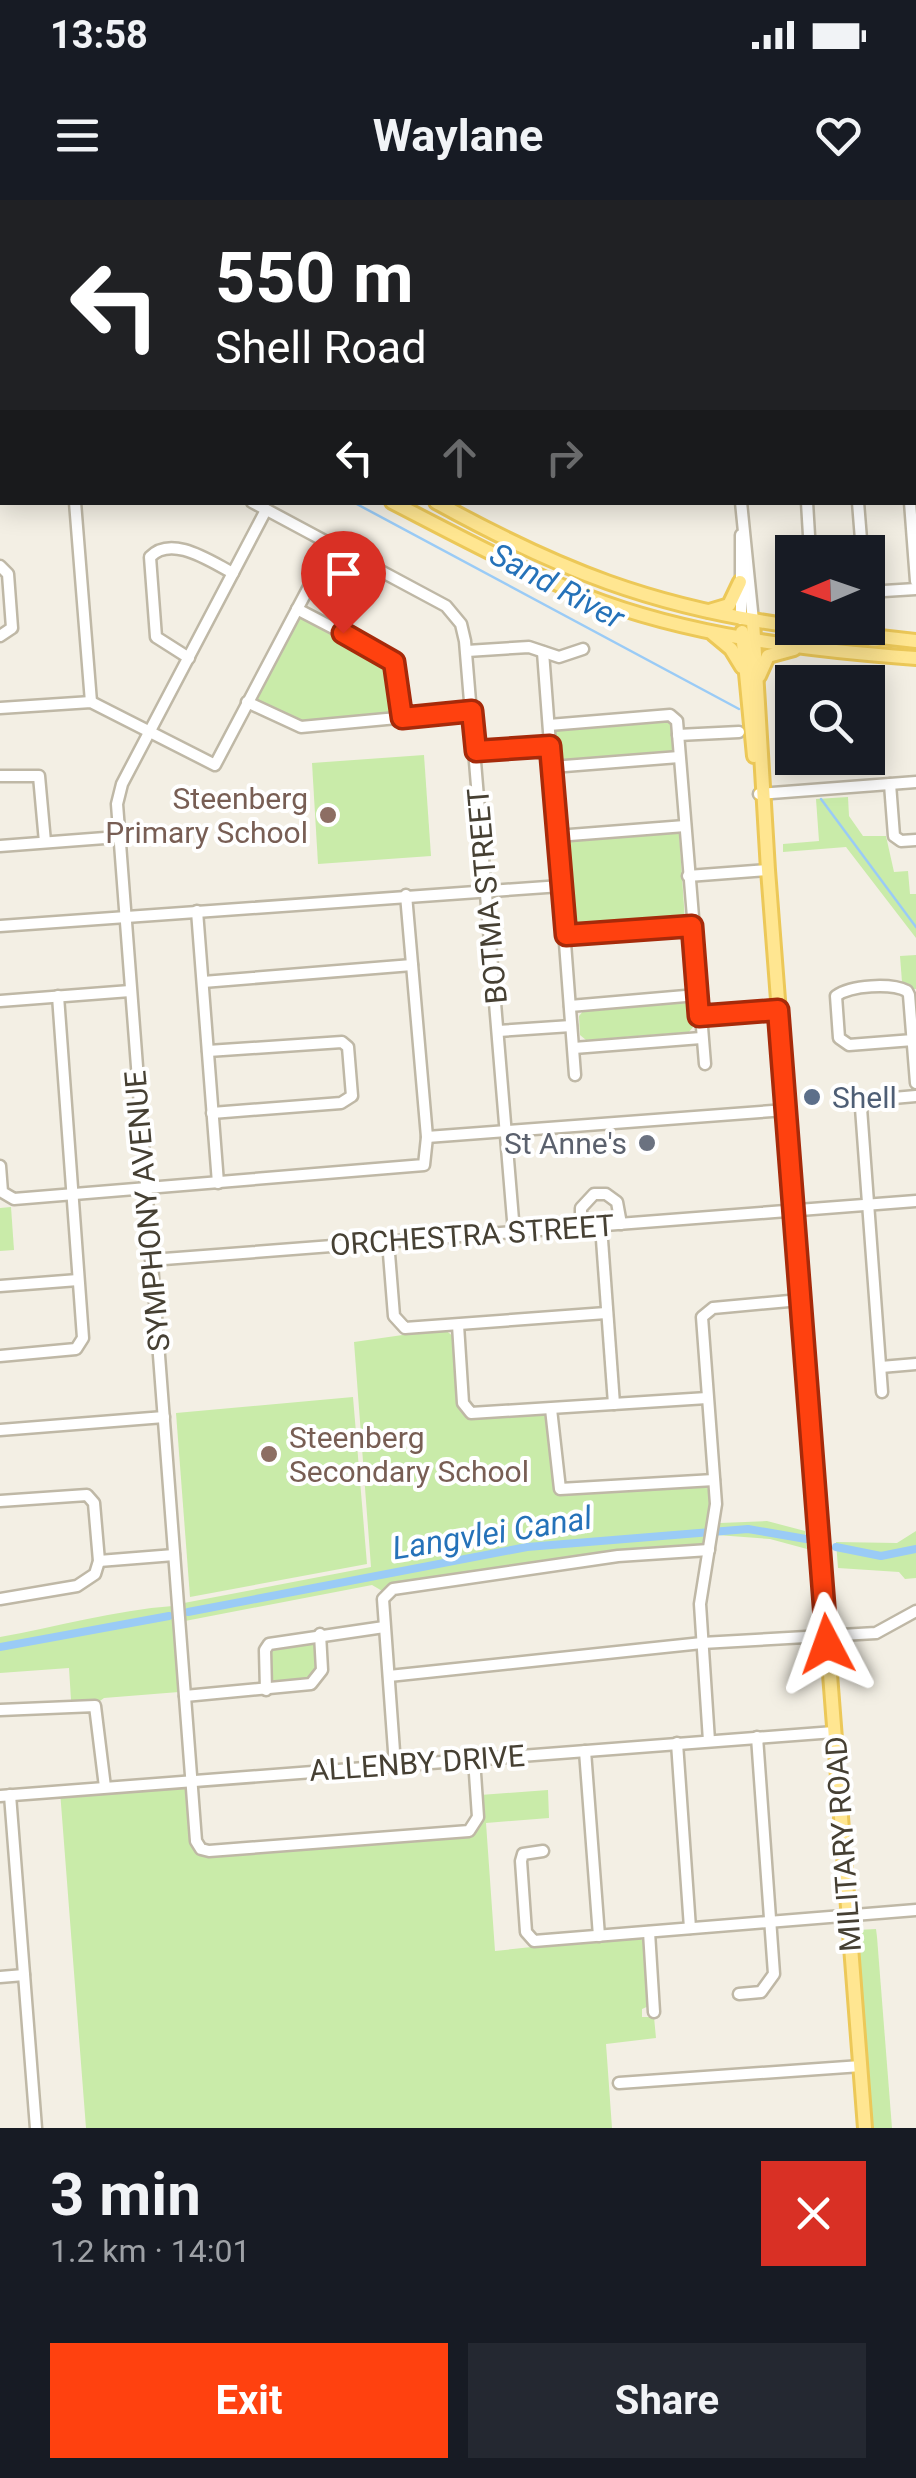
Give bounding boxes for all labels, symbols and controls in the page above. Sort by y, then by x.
text: 13:58 [50,13,148,57]
icon: menu [50,108,105,163]
icon: heart [811,108,866,163]
text: Waylane [373,109,543,162]
text: 550 m [215,237,414,319]
icon: left [50,240,180,370]
text: Shell Road [215,321,427,374]
icon: left [327,430,382,485]
icon: ahead [432,430,487,485]
icon: right [537,430,592,485]
pin [301,531,386,634]
water label: Sand River [483,535,632,638]
north arrow [775,535,885,645]
map controls [775,535,885,775]
icon: arrive [316,546,371,601]
button: search [775,665,885,775]
place label: Steenberg Primary School [105,781,308,850]
street label: BOTMA STREET [460,786,514,1006]
marker: Steenberg Primary School [317,804,339,826]
street label: SYMPHONY AVENUE [117,1069,177,1353]
place label: Shell [832,1080,897,1115]
marker: Shell [801,1086,823,1108]
place label: St Anne's [504,1126,627,1161]
marker: St Anne's [636,1132,658,1154]
street label: ORCHESTRA STREET [329,1208,615,1262]
place label: Steenberg Secondary School [289,1420,529,1489]
marker: Steenberg Secondary School [258,1443,280,1465]
water label: Langvlei Canal [390,1498,595,1568]
position arrow [775,1592,879,1696]
street label: MILITARY ROAD [818,1735,868,1953]
street label: ALLENBY DRIVE [308,1738,526,1788]
text: 3 min [50,2159,201,2230]
button: close [761,2161,866,2266]
text: 1.2 km · 14:01 [50,2232,251,2270]
button: Exit [50,2343,448,2458]
button: Share [468,2343,866,2458]

